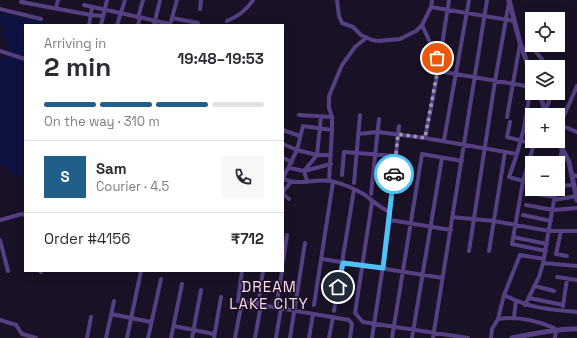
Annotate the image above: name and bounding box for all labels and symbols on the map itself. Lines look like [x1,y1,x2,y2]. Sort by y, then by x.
pin [420,41,454,75]
courier [374,154,414,194]
pin [321,270,355,304]
district label: DREAM LAKE CITY [229,277,309,313]

